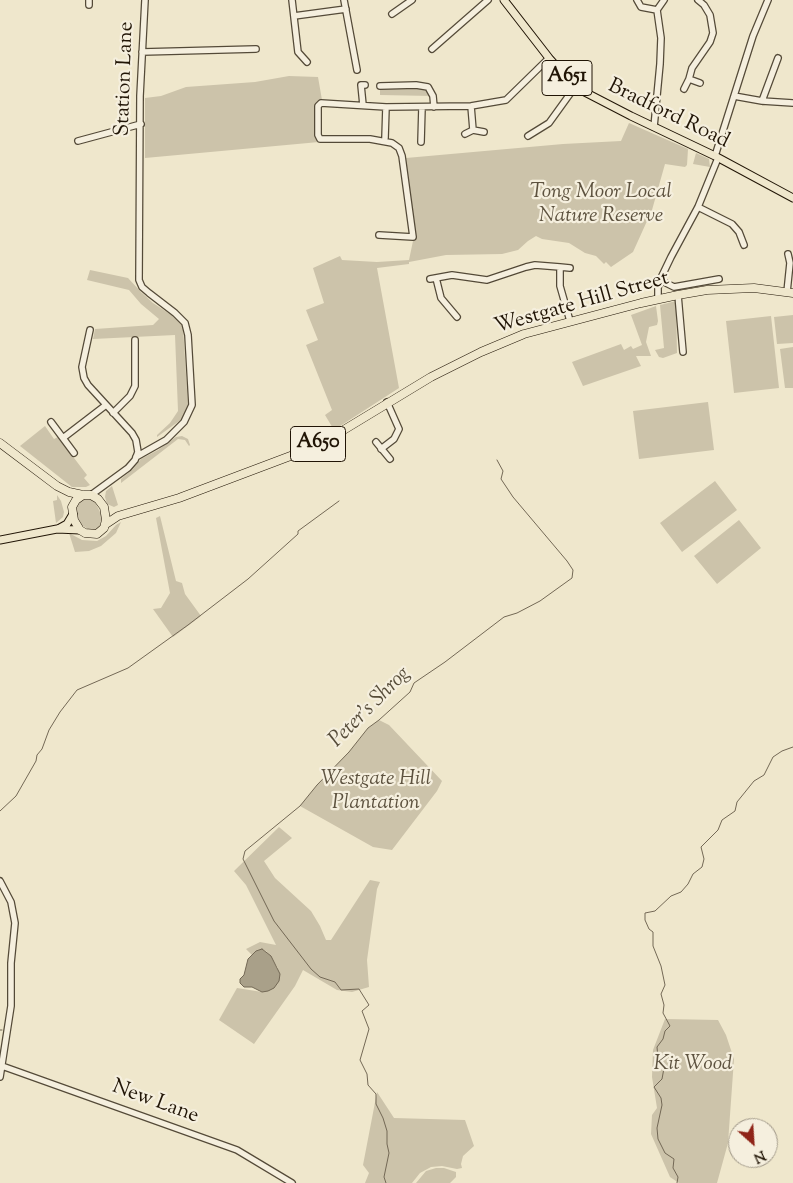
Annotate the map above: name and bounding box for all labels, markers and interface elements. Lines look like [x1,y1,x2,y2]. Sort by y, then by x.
street label: Station Lane [111,21,141,137]
road number: A651 [542,60,592,96]
street label: Bradford Road [603,75,733,155]
park label: Tong Moor Local Nature Reserve [530,180,672,230]
street label: Westgate Hill Street [492,267,672,341]
road number: A650 [290,426,346,462]
water label: Peter's Shrog [325,662,417,754]
park label: Westgate Hill Plantation [321,767,431,817]
park label: Kit Wood [654,1052,732,1078]
street label: New Lane [108,1076,202,1130]
north arrow [728,1118,778,1168]
text: N [750,1144,769,1167]

